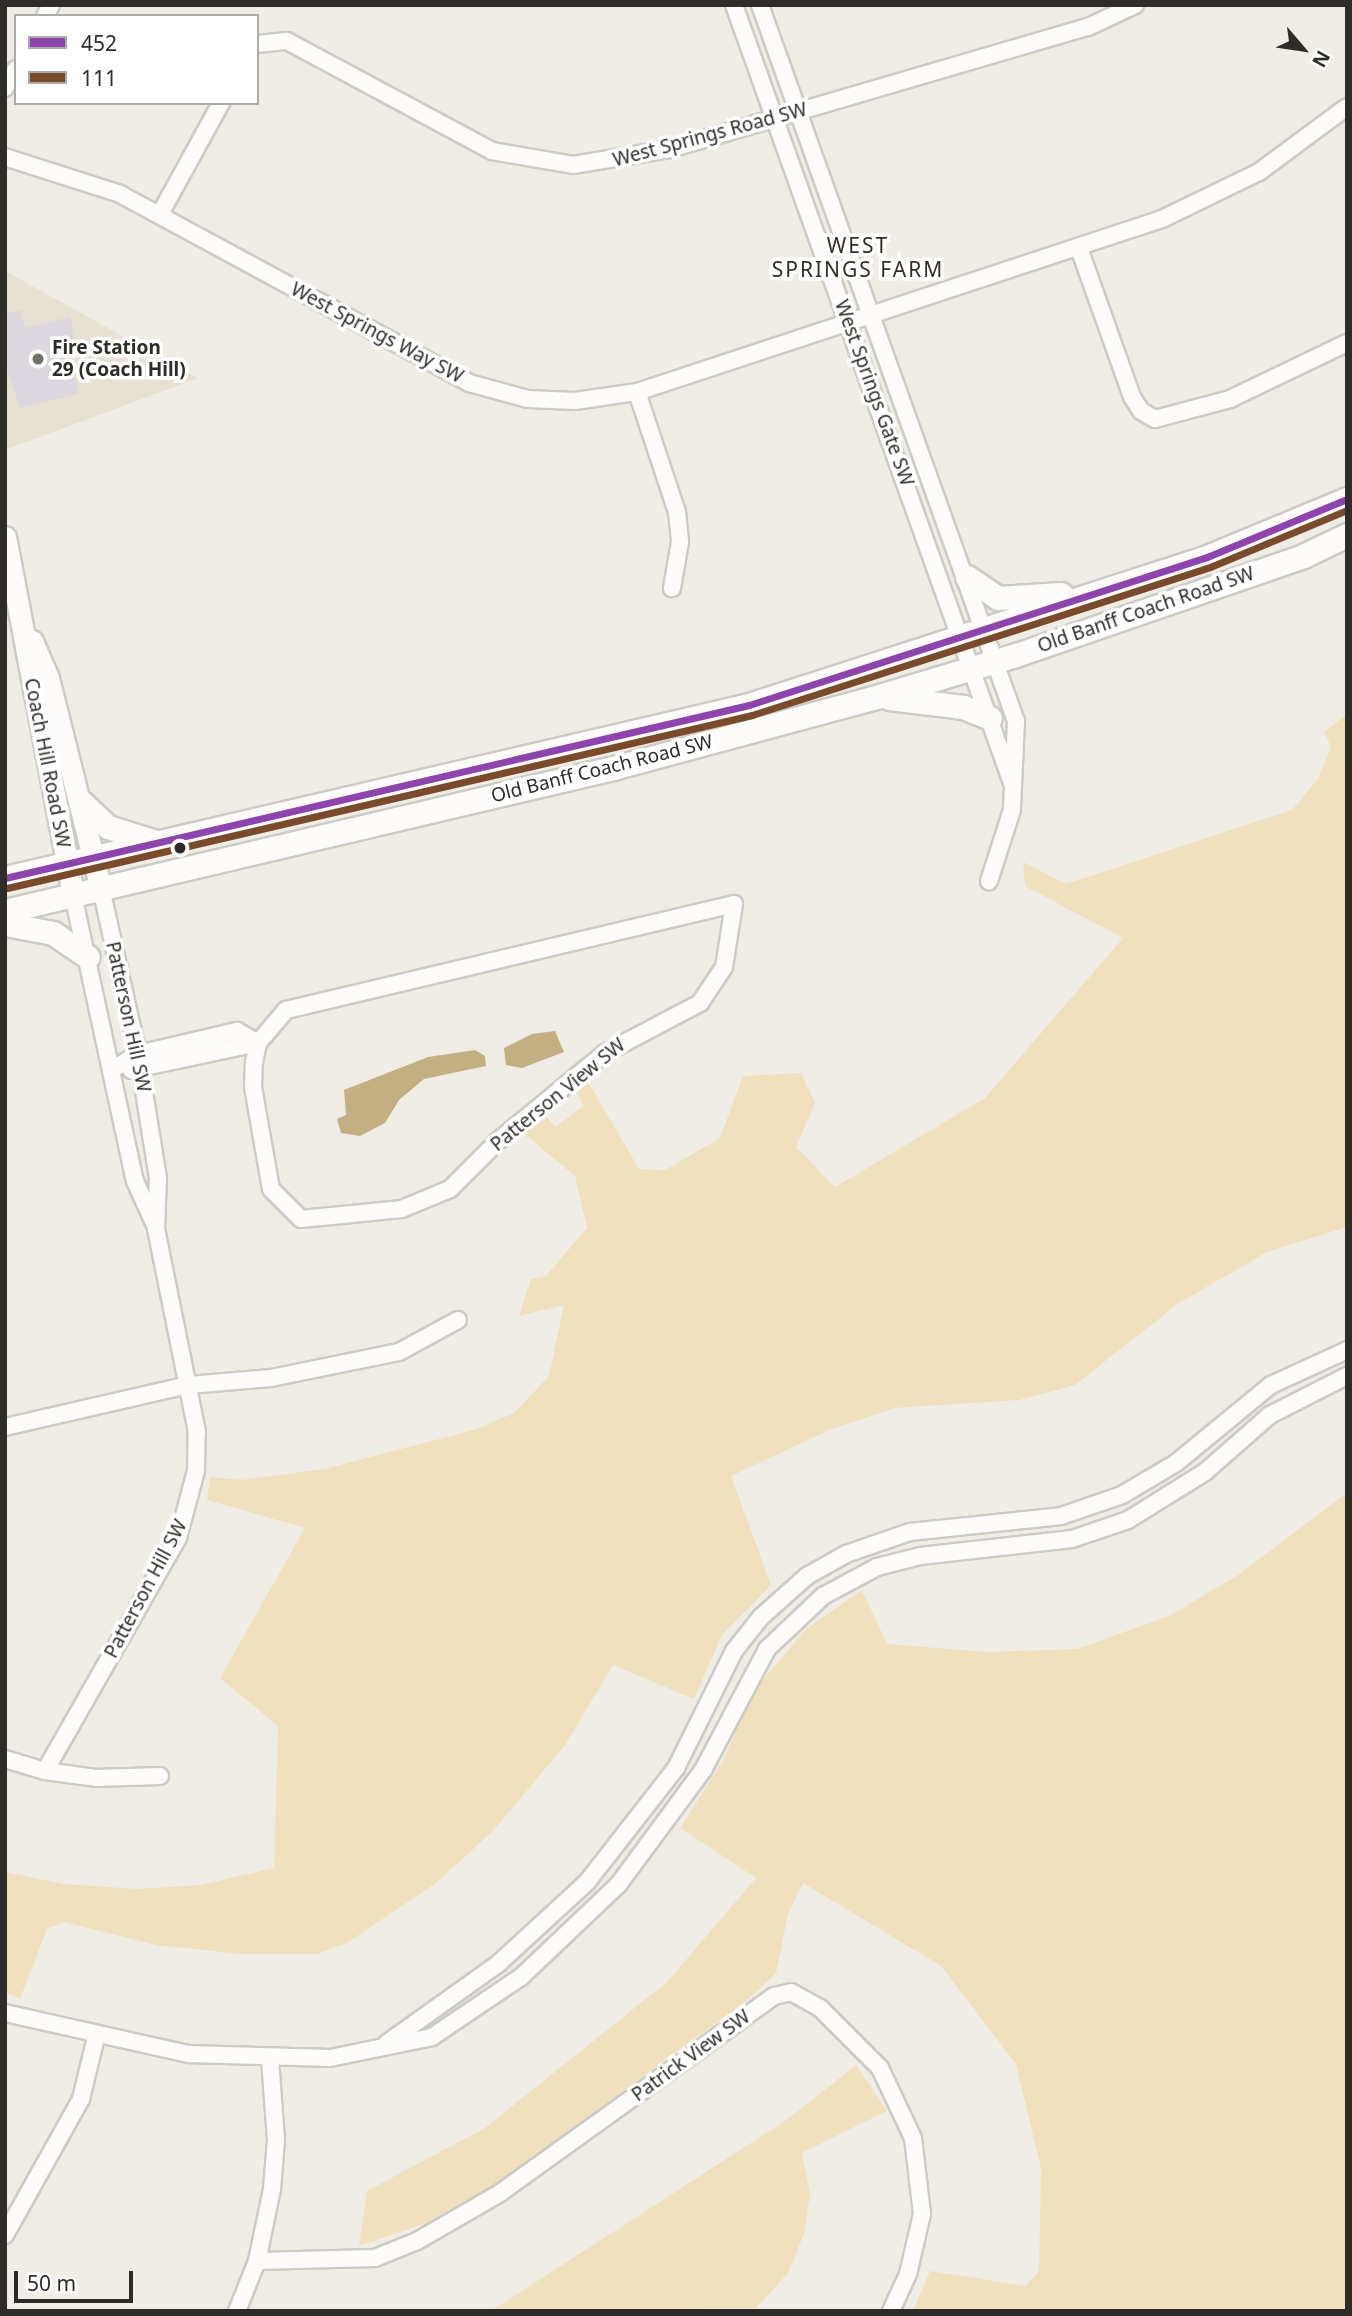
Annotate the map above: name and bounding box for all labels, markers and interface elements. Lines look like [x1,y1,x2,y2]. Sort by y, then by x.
legend [14,14,259,105]
north arrow [1268,14,1338,84]
text: 452 [81,29,117,57]
text: N [1306,46,1336,72]
text: 111 [81,64,117,92]
street label: West Springs Road SW [610,98,810,172]
district label: WEST SPRINGS FARM [773,232,943,282]
street label: West Springs Way SW [287,278,467,388]
street label: West Springs Gate SW [830,297,918,489]
place label: Fire Station 29 (Coach Hill) [52,337,186,381]
marker: Fire Station 29 (Coach Hill) [30,351,46,367]
street label: Old Banff Coach Road SW [1035,562,1257,658]
street label: Coach Hill Road SW [19,676,75,850]
street label: Old Banff Coach Road SW [489,730,715,808]
unlabelled marker [173,841,187,855]
street label: Patterson Hill SW [101,940,155,1094]
street label: Patterson View SW [486,1034,630,1156]
street label: Patterson Hill SW [100,1516,192,1662]
street label: Patrick View SW [627,2005,755,2107]
scale bar [18,2256,136,2300]
text: 50 m [27,2269,76,2297]

